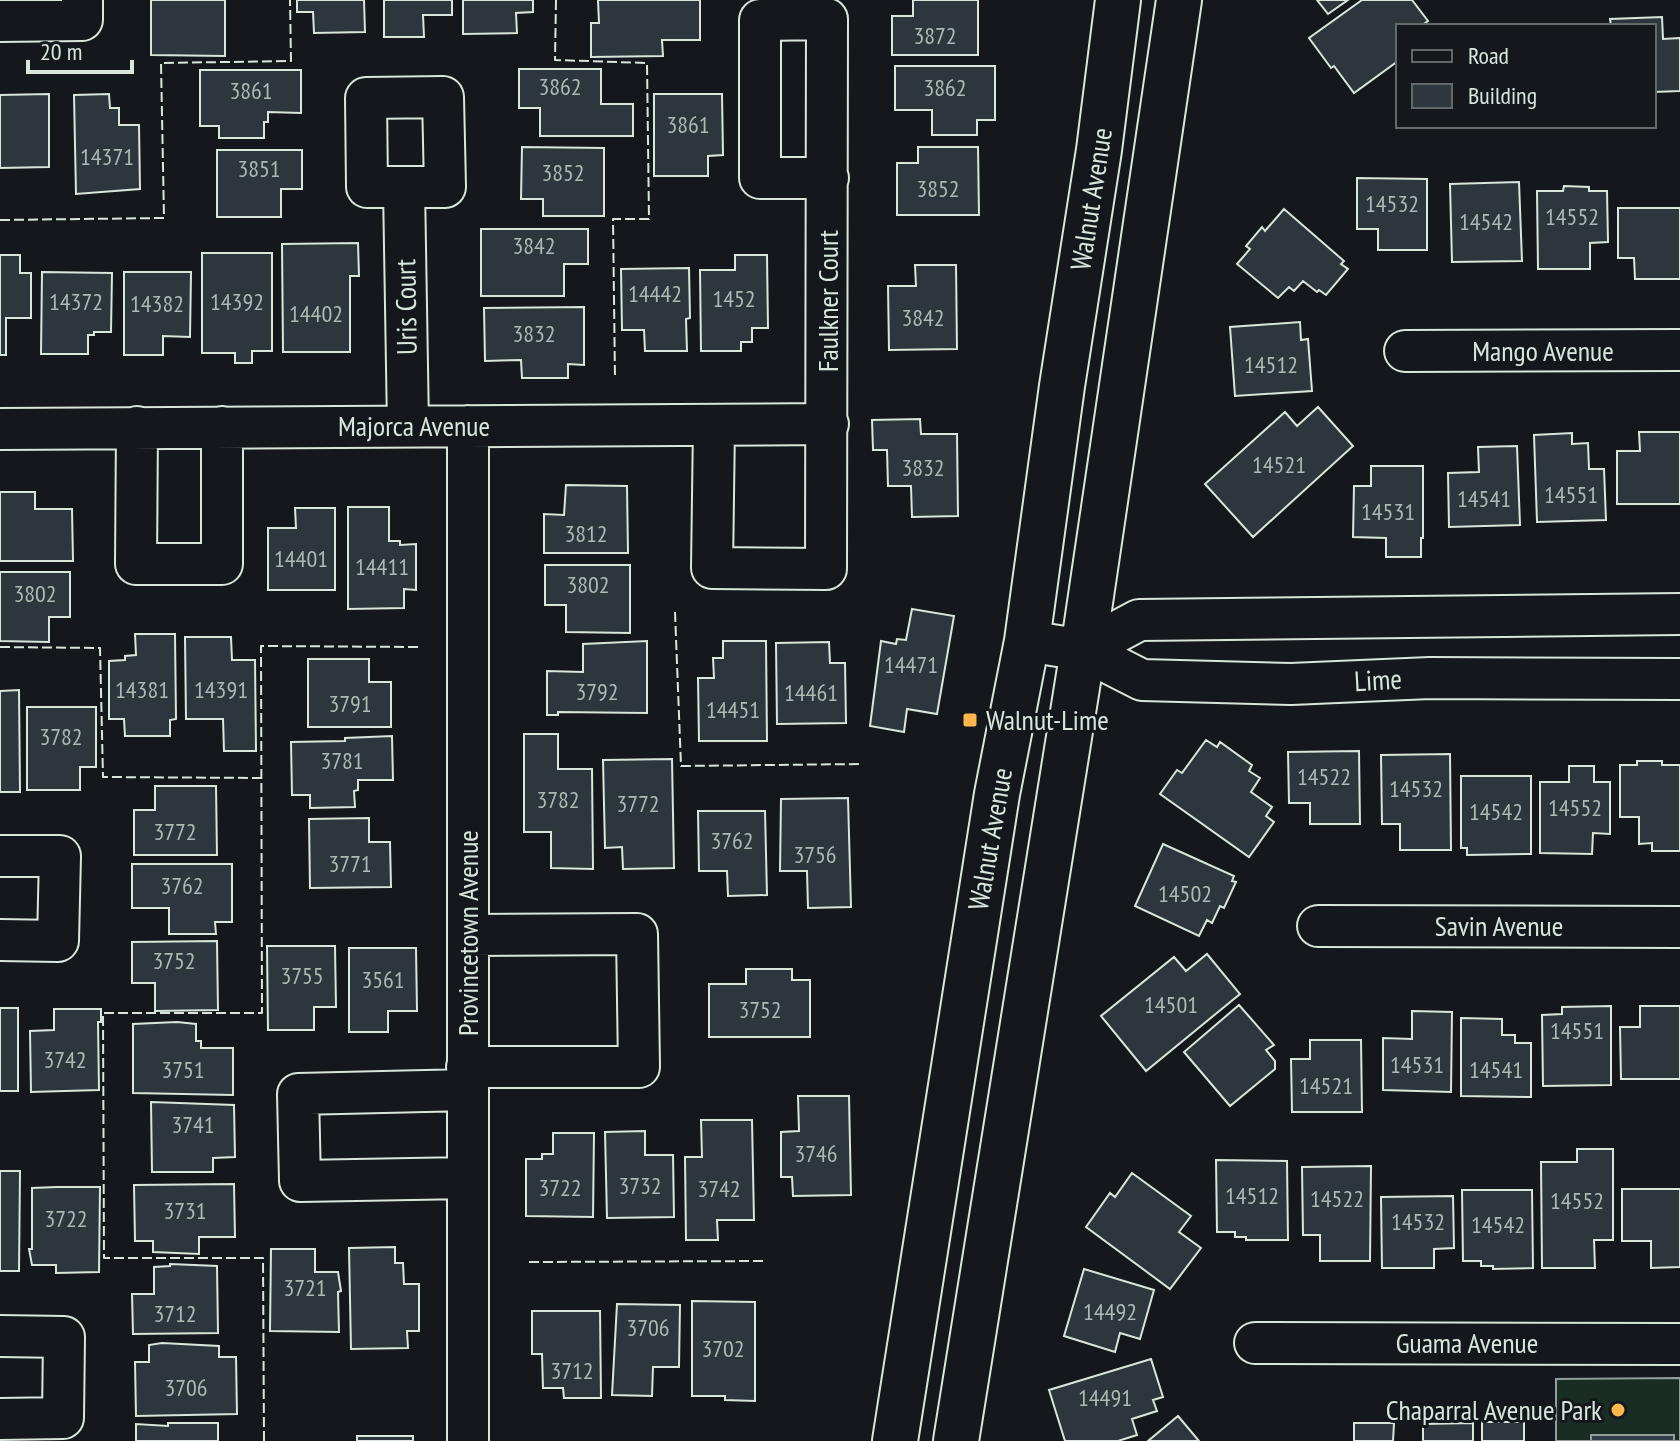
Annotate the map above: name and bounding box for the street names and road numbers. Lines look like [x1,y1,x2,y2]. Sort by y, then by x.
street label: Walnut Avenue [1061,125,1120,273]
street label: Faulkner Court [809,230,846,372]
street label: Uris Court [386,258,425,355]
street label: Mango Avenue [1472,332,1614,369]
street label: Majorca Avenue [338,407,490,444]
street label: Lime [1353,660,1403,699]
street label: Walnut Avenue [959,765,1020,913]
street label: Provincetown Avenue [449,830,486,1036]
street label: Savin Avenue [1435,907,1563,944]
street label: Guama Avenue [1396,1324,1538,1361]

